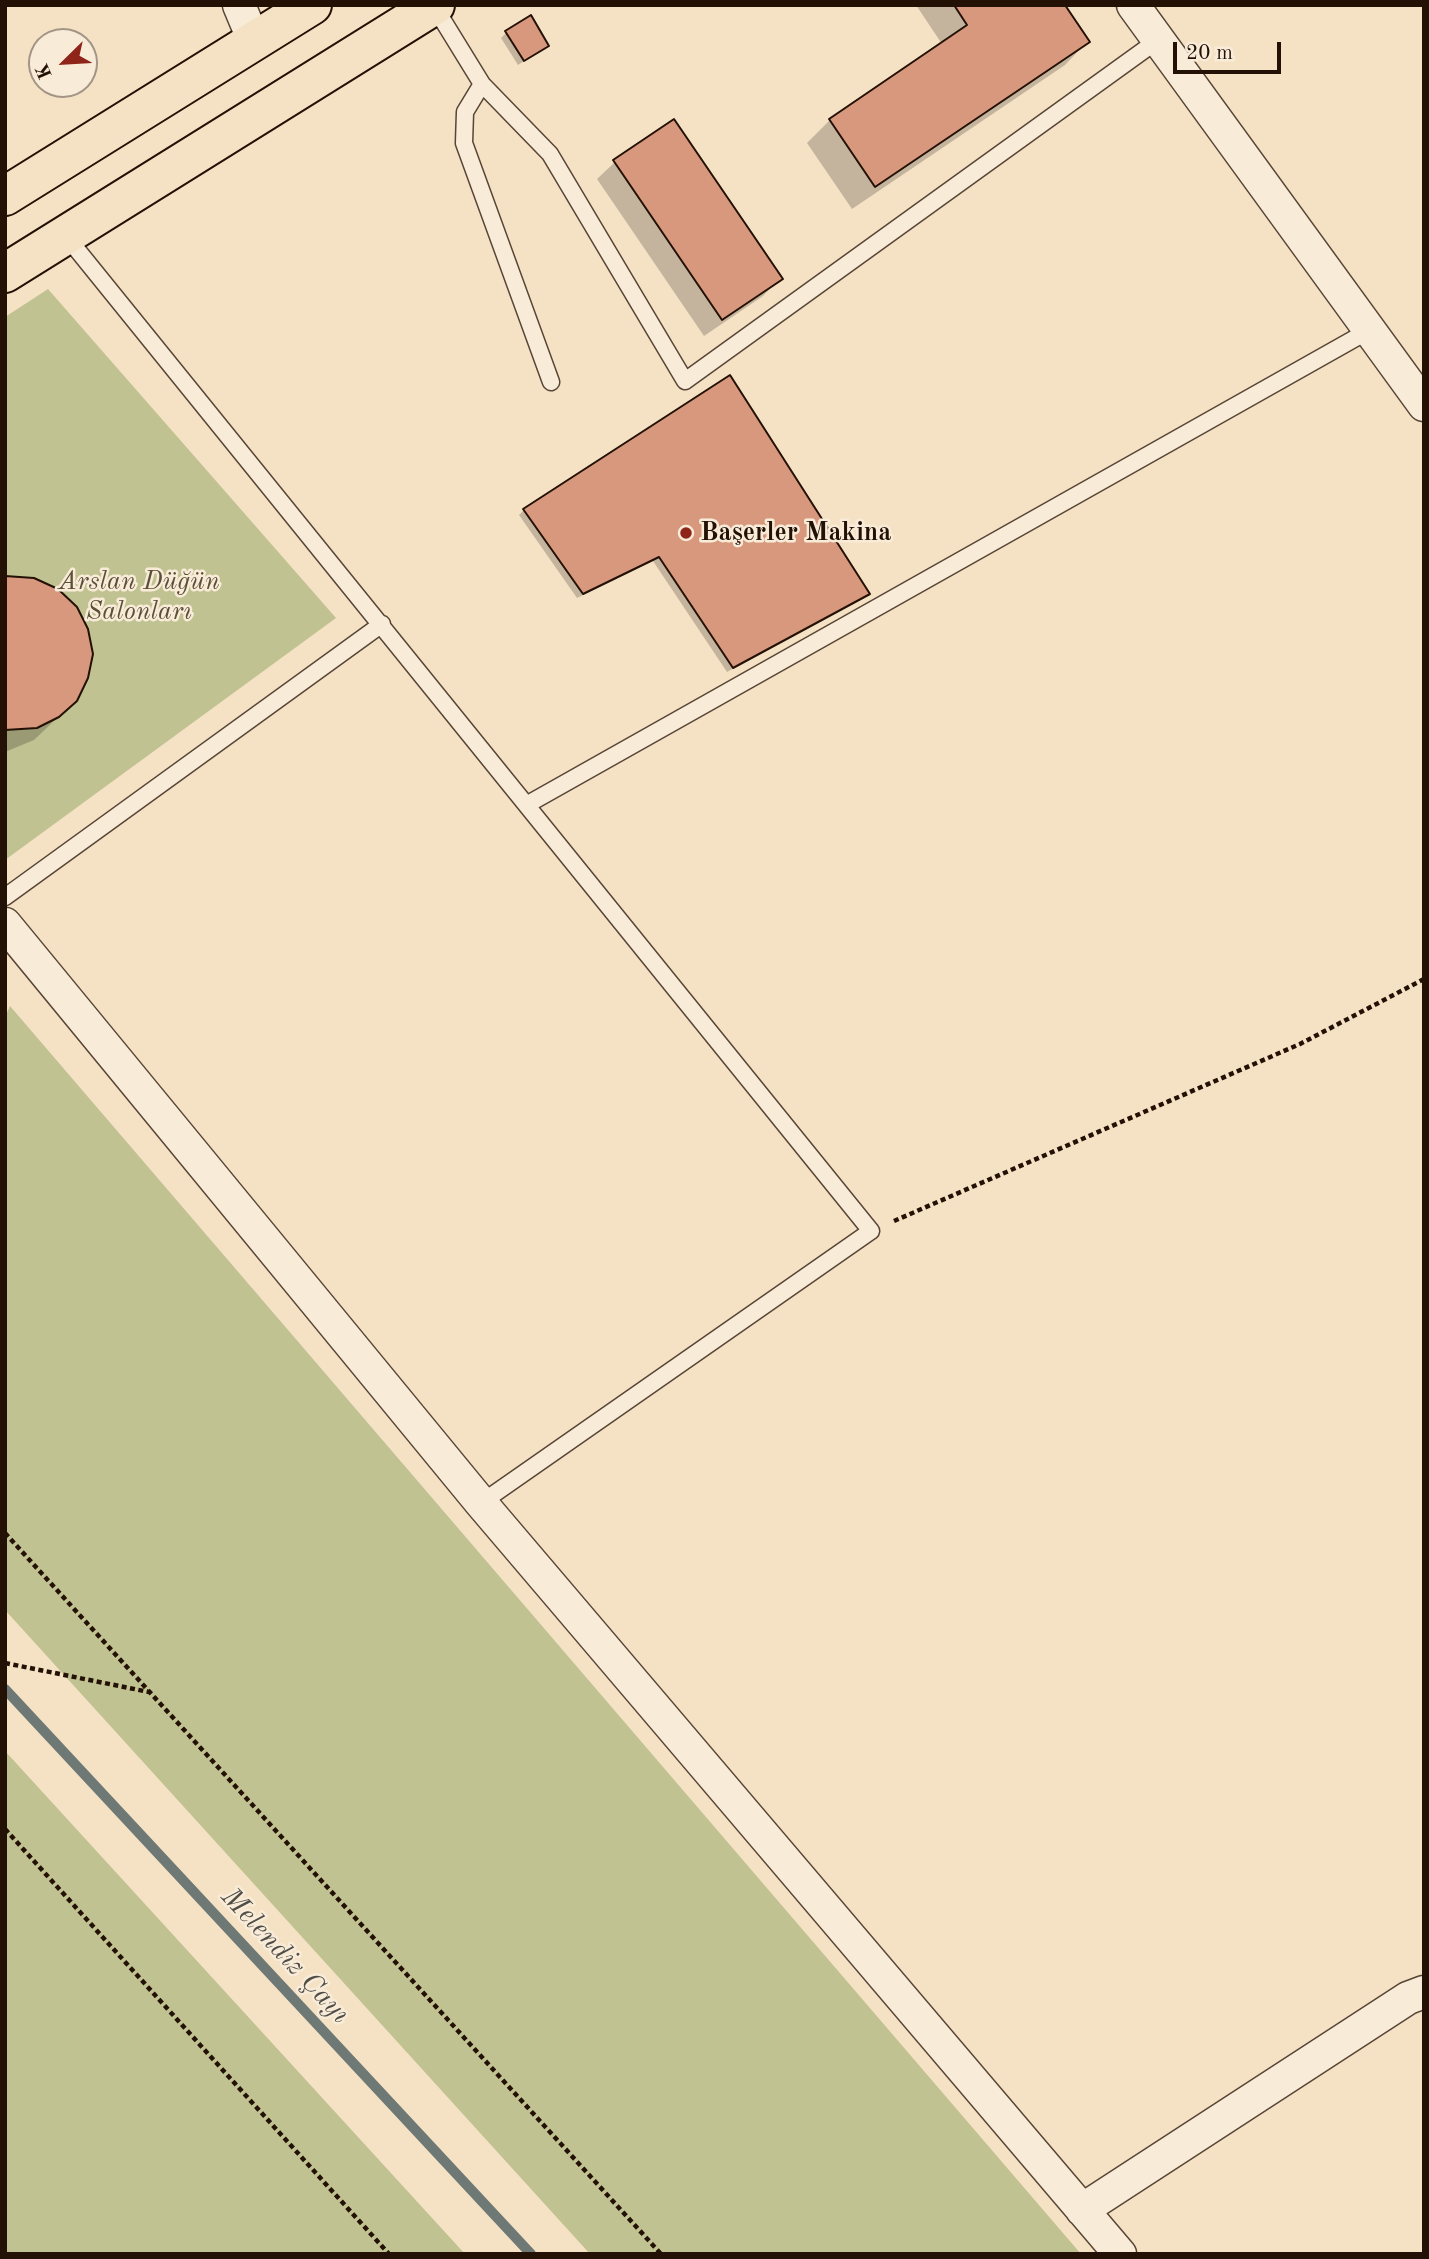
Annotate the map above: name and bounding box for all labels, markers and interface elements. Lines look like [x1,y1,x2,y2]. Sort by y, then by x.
north arrow [28,28,98,98]
scale bar [1177,28,1286,72]
text: 20 m [1186,43,1233,64]
text: K [34,60,57,81]
place label: Başerler Makina [700,517,892,549]
marker: Başerler Makina [678,525,694,541]
park label: Arslan Düğün Salonları [58,566,220,628]
water label: Melendiz Çayı [213,1881,357,2031]

